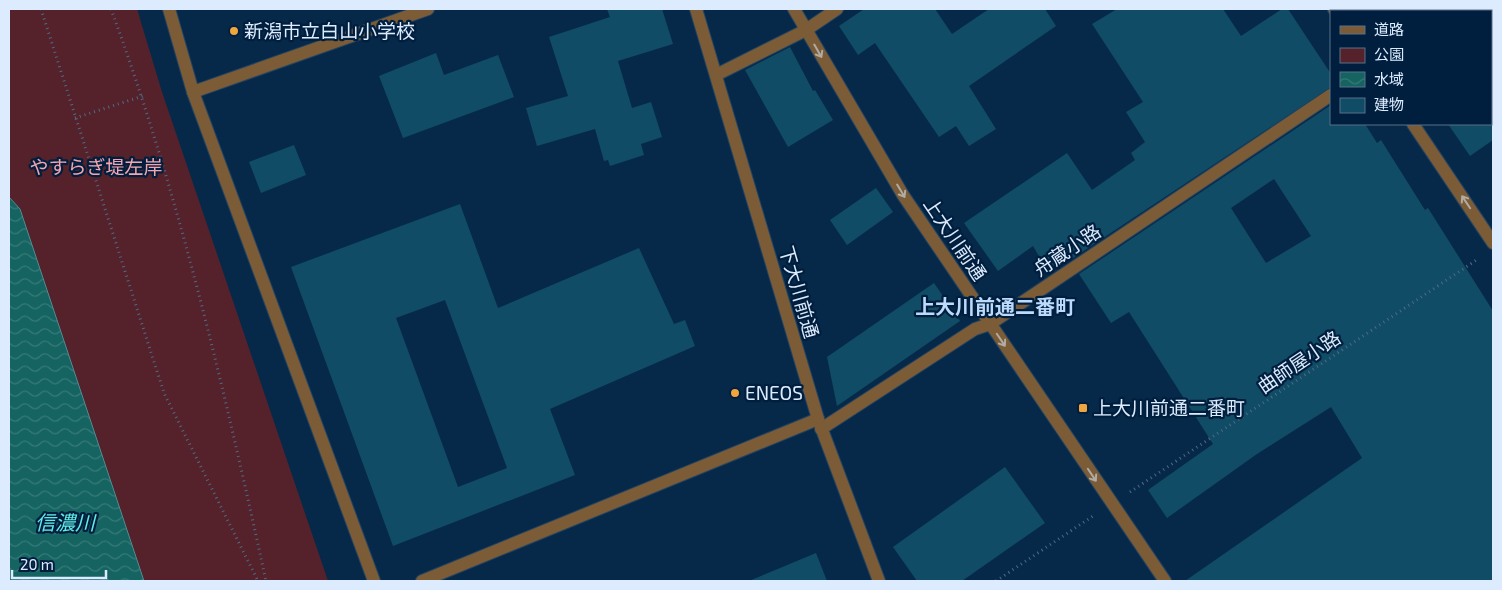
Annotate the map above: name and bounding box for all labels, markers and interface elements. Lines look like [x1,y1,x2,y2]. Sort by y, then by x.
legend [1330,10,1492,125]
place label: 新潟市立白山小学校 [244,19,415,42]
text: 道路 [1374,20,1404,38]
marker: 新潟市立白山小学校 [228,25,240,37]
one-way arrow [814,43,824,57]
text: 公園 [1374,45,1404,63]
text: 水域 [1374,70,1404,88]
text: 建物 [1374,95,1404,113]
park label: やすらぎ堤左岸 [29,155,163,178]
one-way arrow [896,183,906,197]
street label: 上大川前通 [919,193,992,285]
one-way arrow [1461,195,1471,209]
street label: 舟蔵小路 [1029,219,1105,280]
street label: 下大川前通 [775,243,824,341]
district label: 上大川前通二番町 [915,294,1075,318]
street label: 曲師屋小路 [1253,325,1345,398]
one-way arrow [996,333,1006,347]
place label: ENEOS [745,381,803,404]
marker: ENEOS [729,387,741,399]
place label: 上大川前通二番町 [1093,396,1245,419]
marker: 上大川前通二番町 [1077,402,1089,414]
one-way arrow [1087,468,1097,482]
water label: 信濃川 [35,510,97,534]
scale bar [12,548,106,580]
text: 20 m [20,555,54,573]

